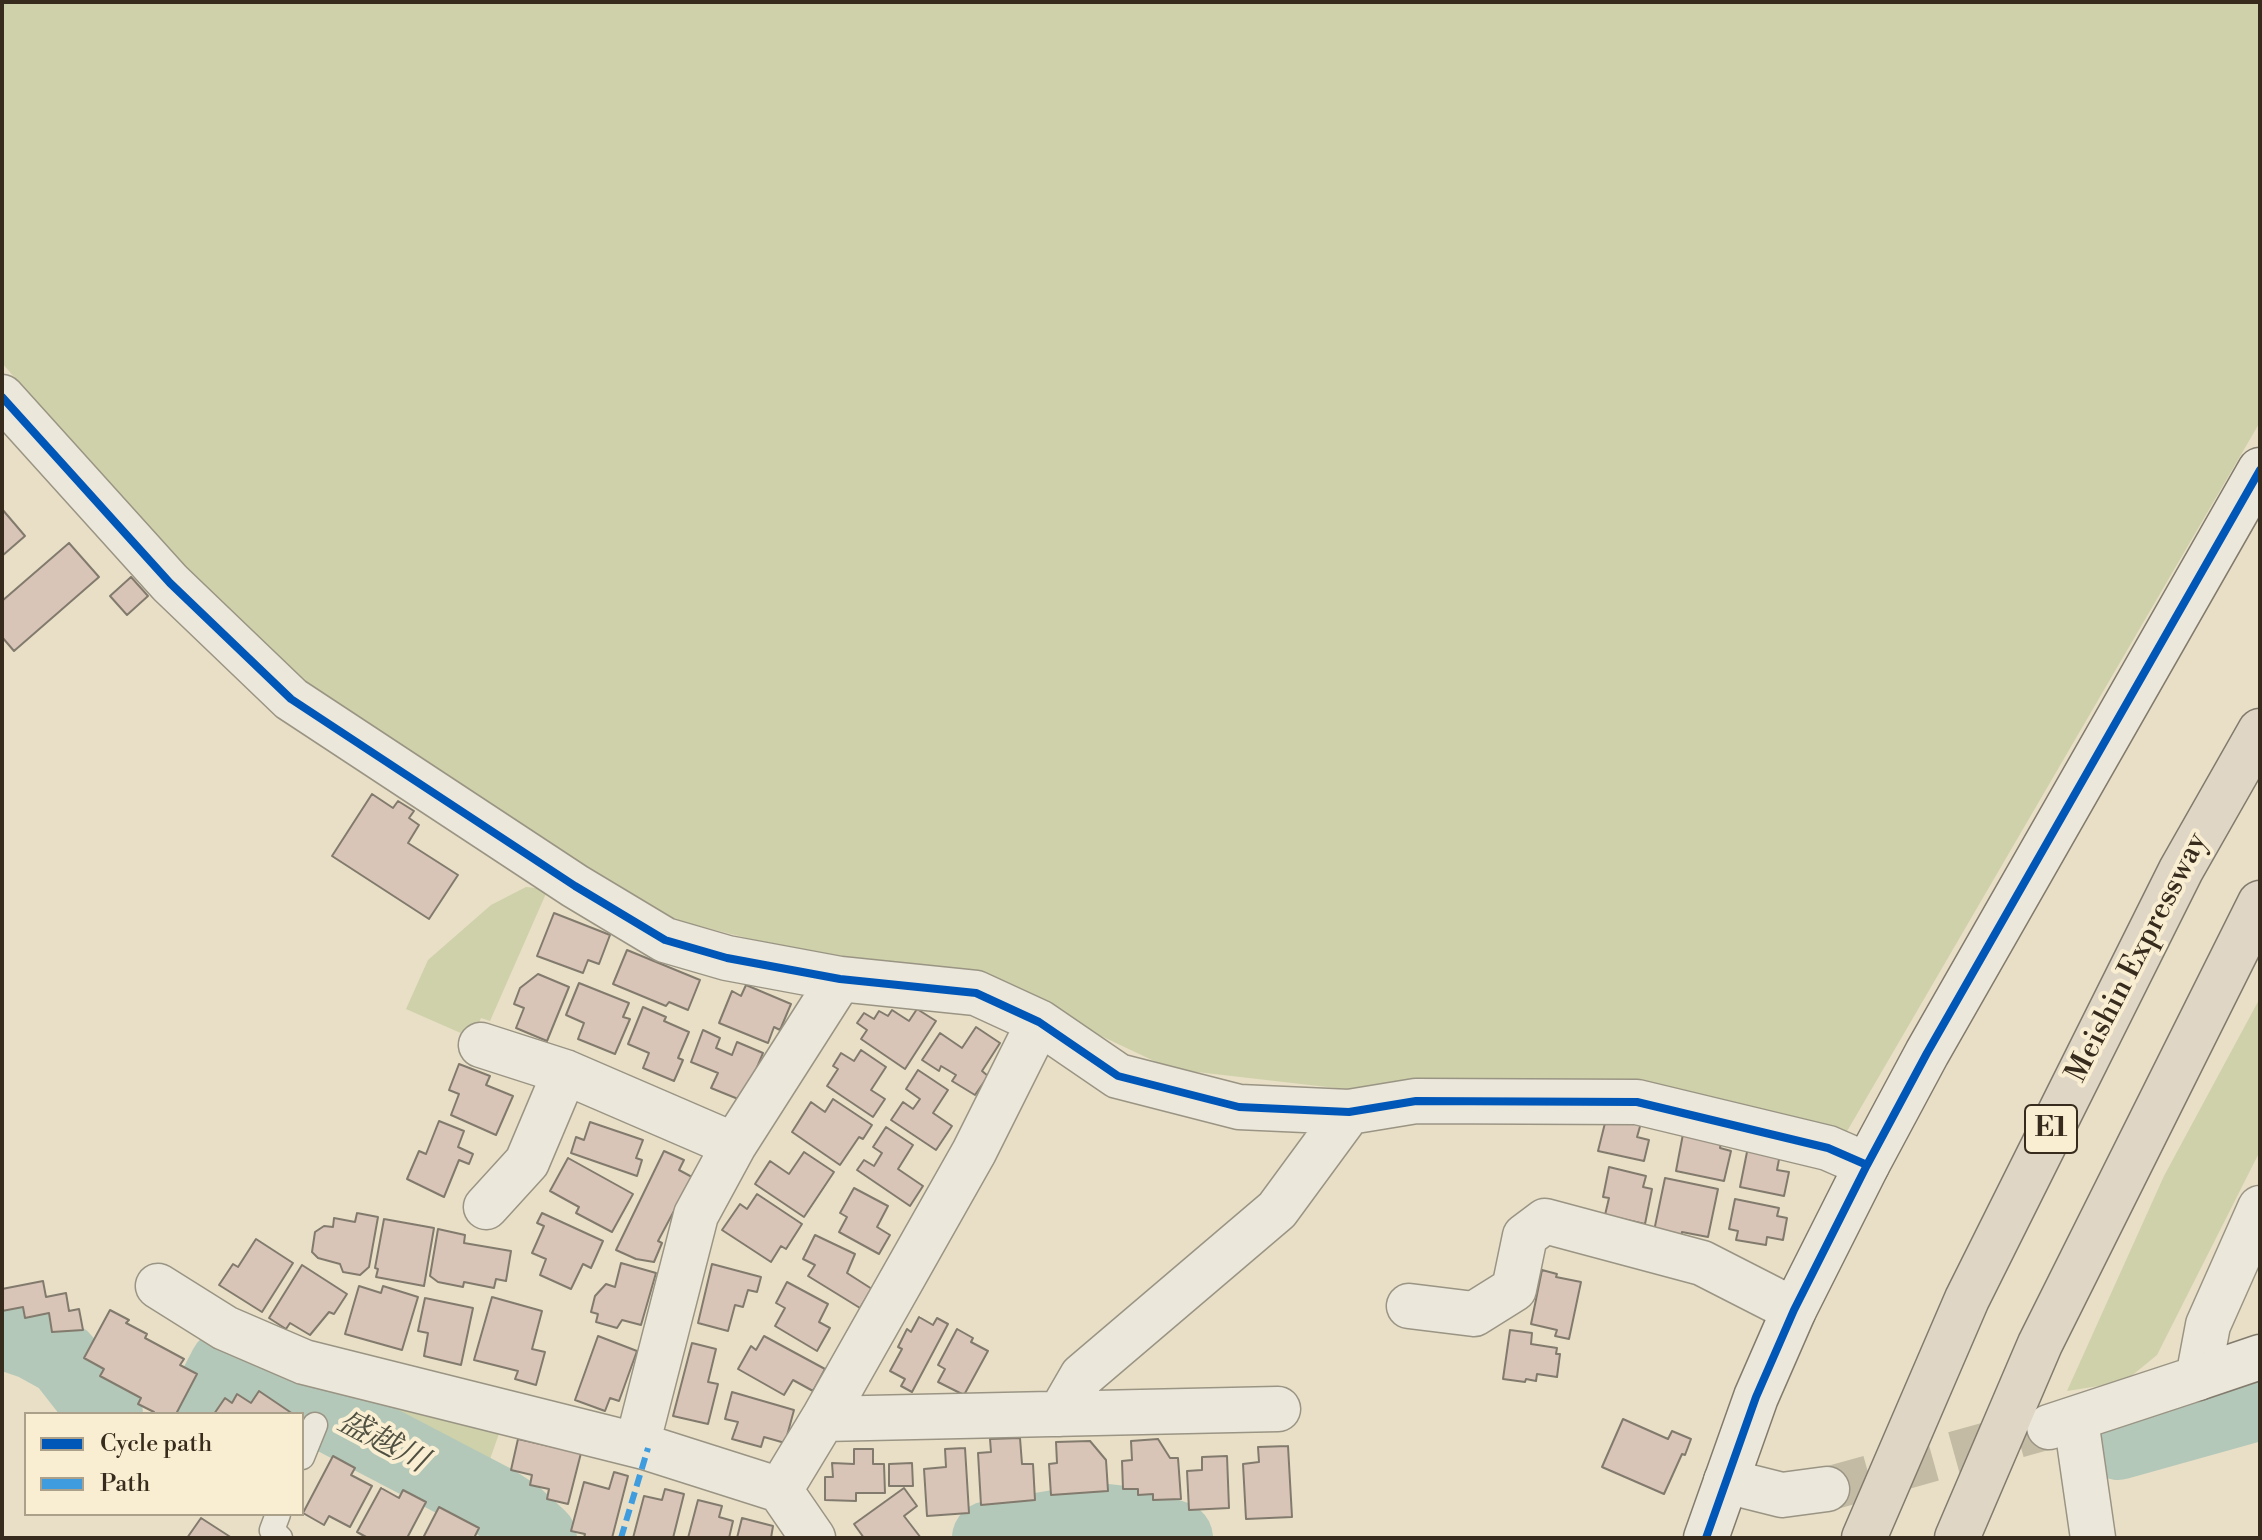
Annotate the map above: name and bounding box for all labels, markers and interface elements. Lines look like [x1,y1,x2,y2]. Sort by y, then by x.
street label: Meishin Expressway [2060,827,2216,1089]
road number: E1 [2025,1105,2077,1153]
water label: 盛越川 [331,1404,433,1482]
legend [24,1412,304,1516]
text: Cycle path [100,1429,212,1459]
text: Path [100,1469,150,1499]

